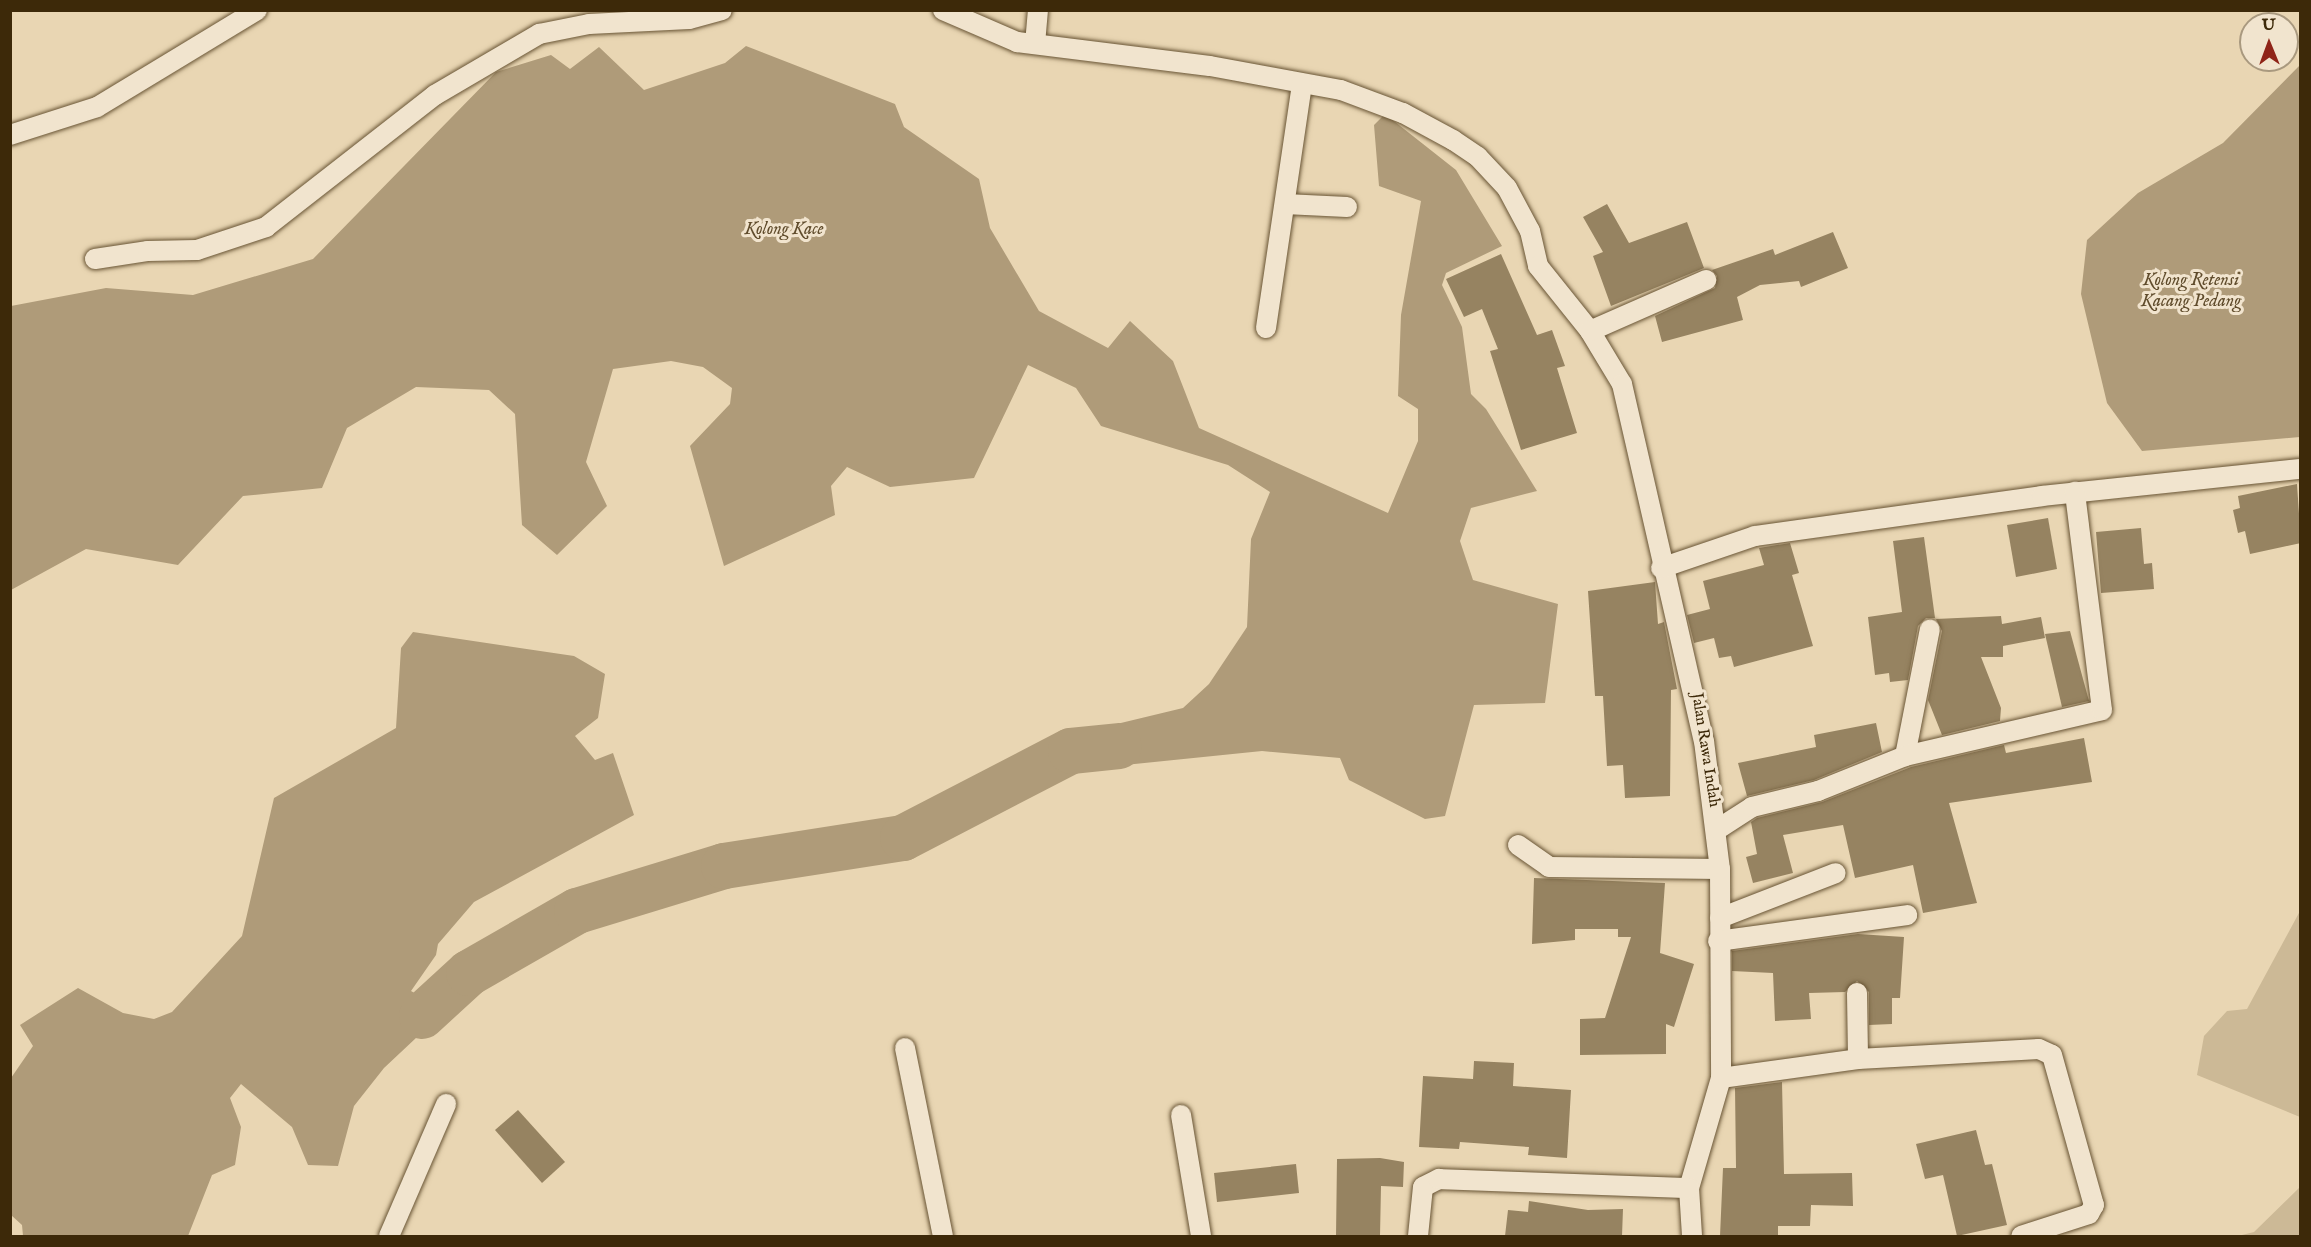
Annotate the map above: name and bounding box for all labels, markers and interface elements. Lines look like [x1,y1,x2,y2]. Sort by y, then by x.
north arrow [2239,12,2299,72]
text: U [2262,16,2276,36]
water label: Kolong Kace [744,219,824,241]
water label: Kolong Retensi Kacang Pedang [2141,271,2241,314]
street label: Jalan Rawa Indah [1686,692,1724,808]

